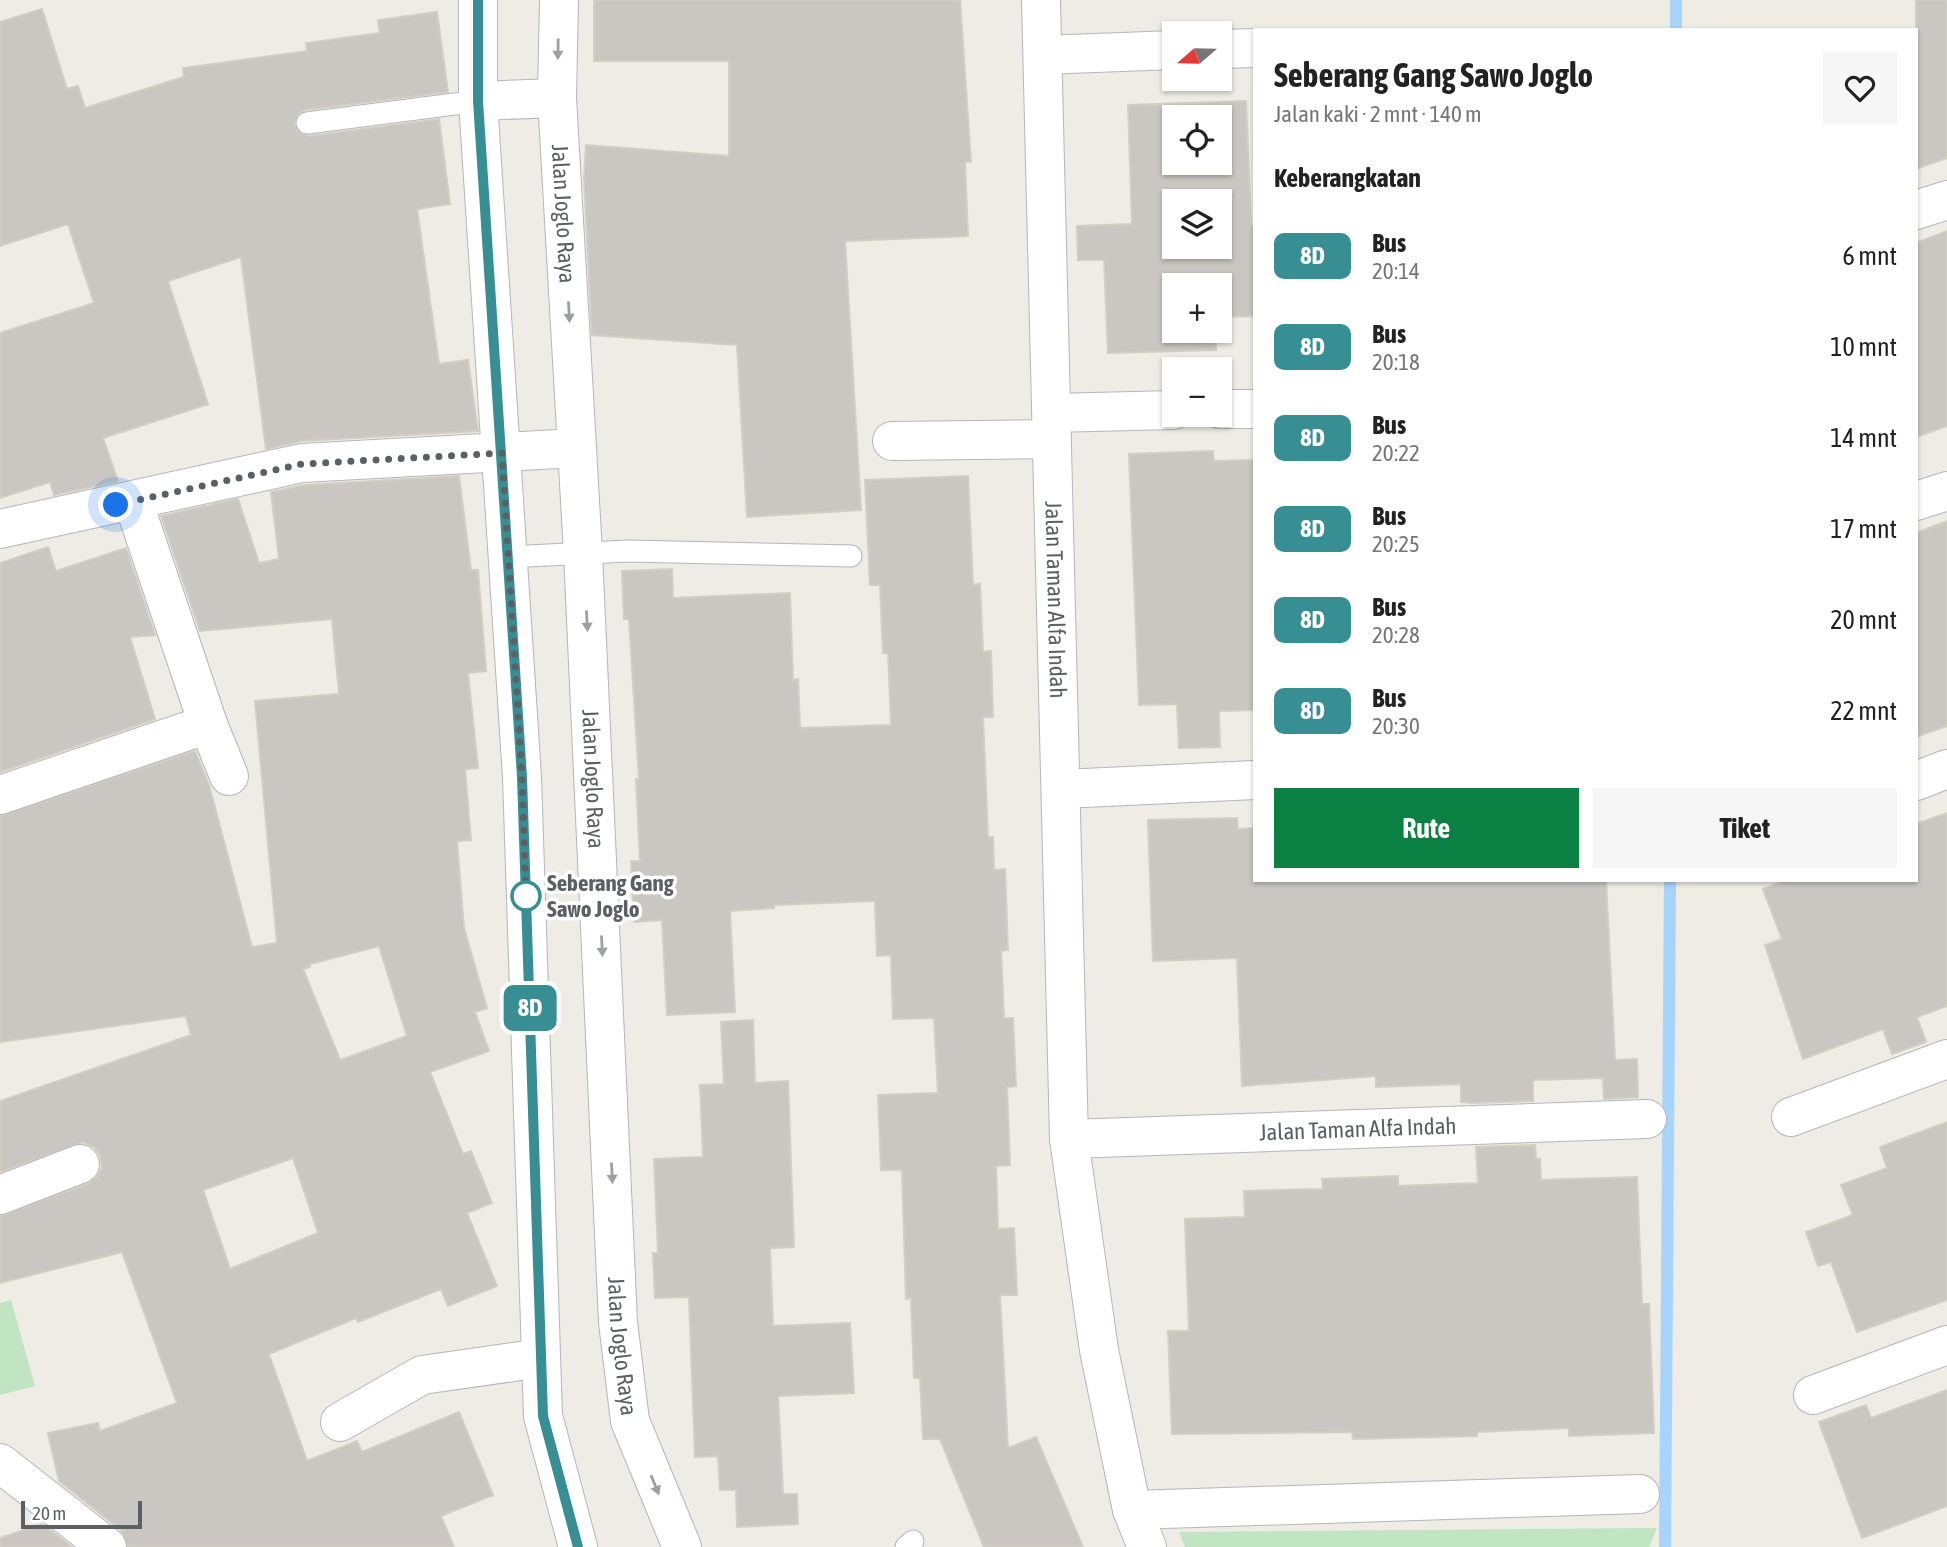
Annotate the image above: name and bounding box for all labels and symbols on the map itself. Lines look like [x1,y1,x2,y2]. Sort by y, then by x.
north arrow [1162,21,1232,91]
one-way arrow [552,38,564,60]
street label: Jalan Joglo Raya [547,144,581,284]
one-way arrow [563,302,574,324]
your location [98,487,133,522]
street label: Jalan Taman Alfa Indah [1040,501,1071,699]
one-way arrow [581,610,592,632]
street label: Jalan Joglo Raya [577,709,609,849]
place label: Seberang Gang Sawo Joglo [547,870,674,922]
marker: Seberang Gang Sawo Joglo [511,881,541,911]
one-way arrow [596,935,607,957]
line badge: 8D [498,985,562,1031]
street label: Jalan Taman Alfa Indah [1259,1113,1457,1145]
one-way arrow [607,1163,618,1185]
street label: Jalan Joglo Raya [603,1276,642,1417]
one-way arrow [650,1474,661,1495]
scale bar [21,1498,142,1530]

